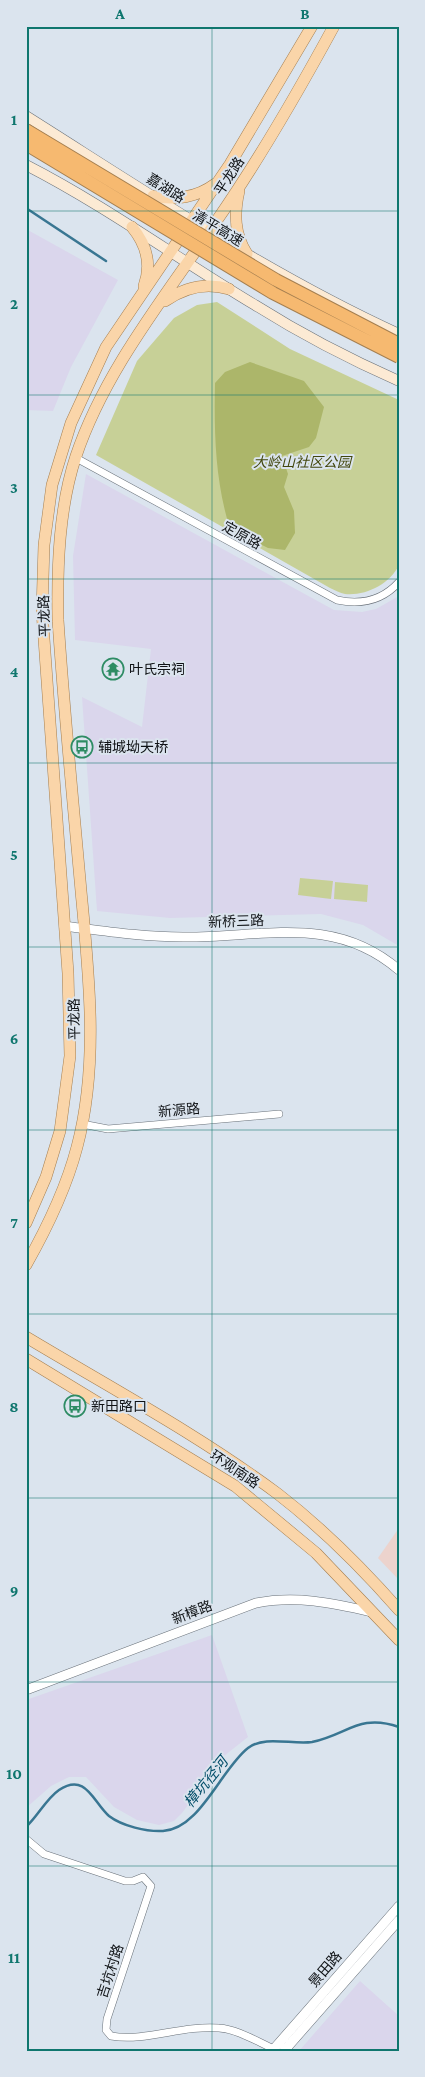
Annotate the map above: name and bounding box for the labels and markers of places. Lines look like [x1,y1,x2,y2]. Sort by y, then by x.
temple icon: 叶氏宗祠 [101,657,125,681]
place label: 叶氏宗祠 [129,661,185,677]
bus stop icon: 辅城坳天桥 [70,735,94,759]
place label: 辅城坳天桥 [98,739,168,755]
bus stop icon: 新田路口 [63,1394,87,1418]
place label: 新田路口 [91,1398,147,1414]

